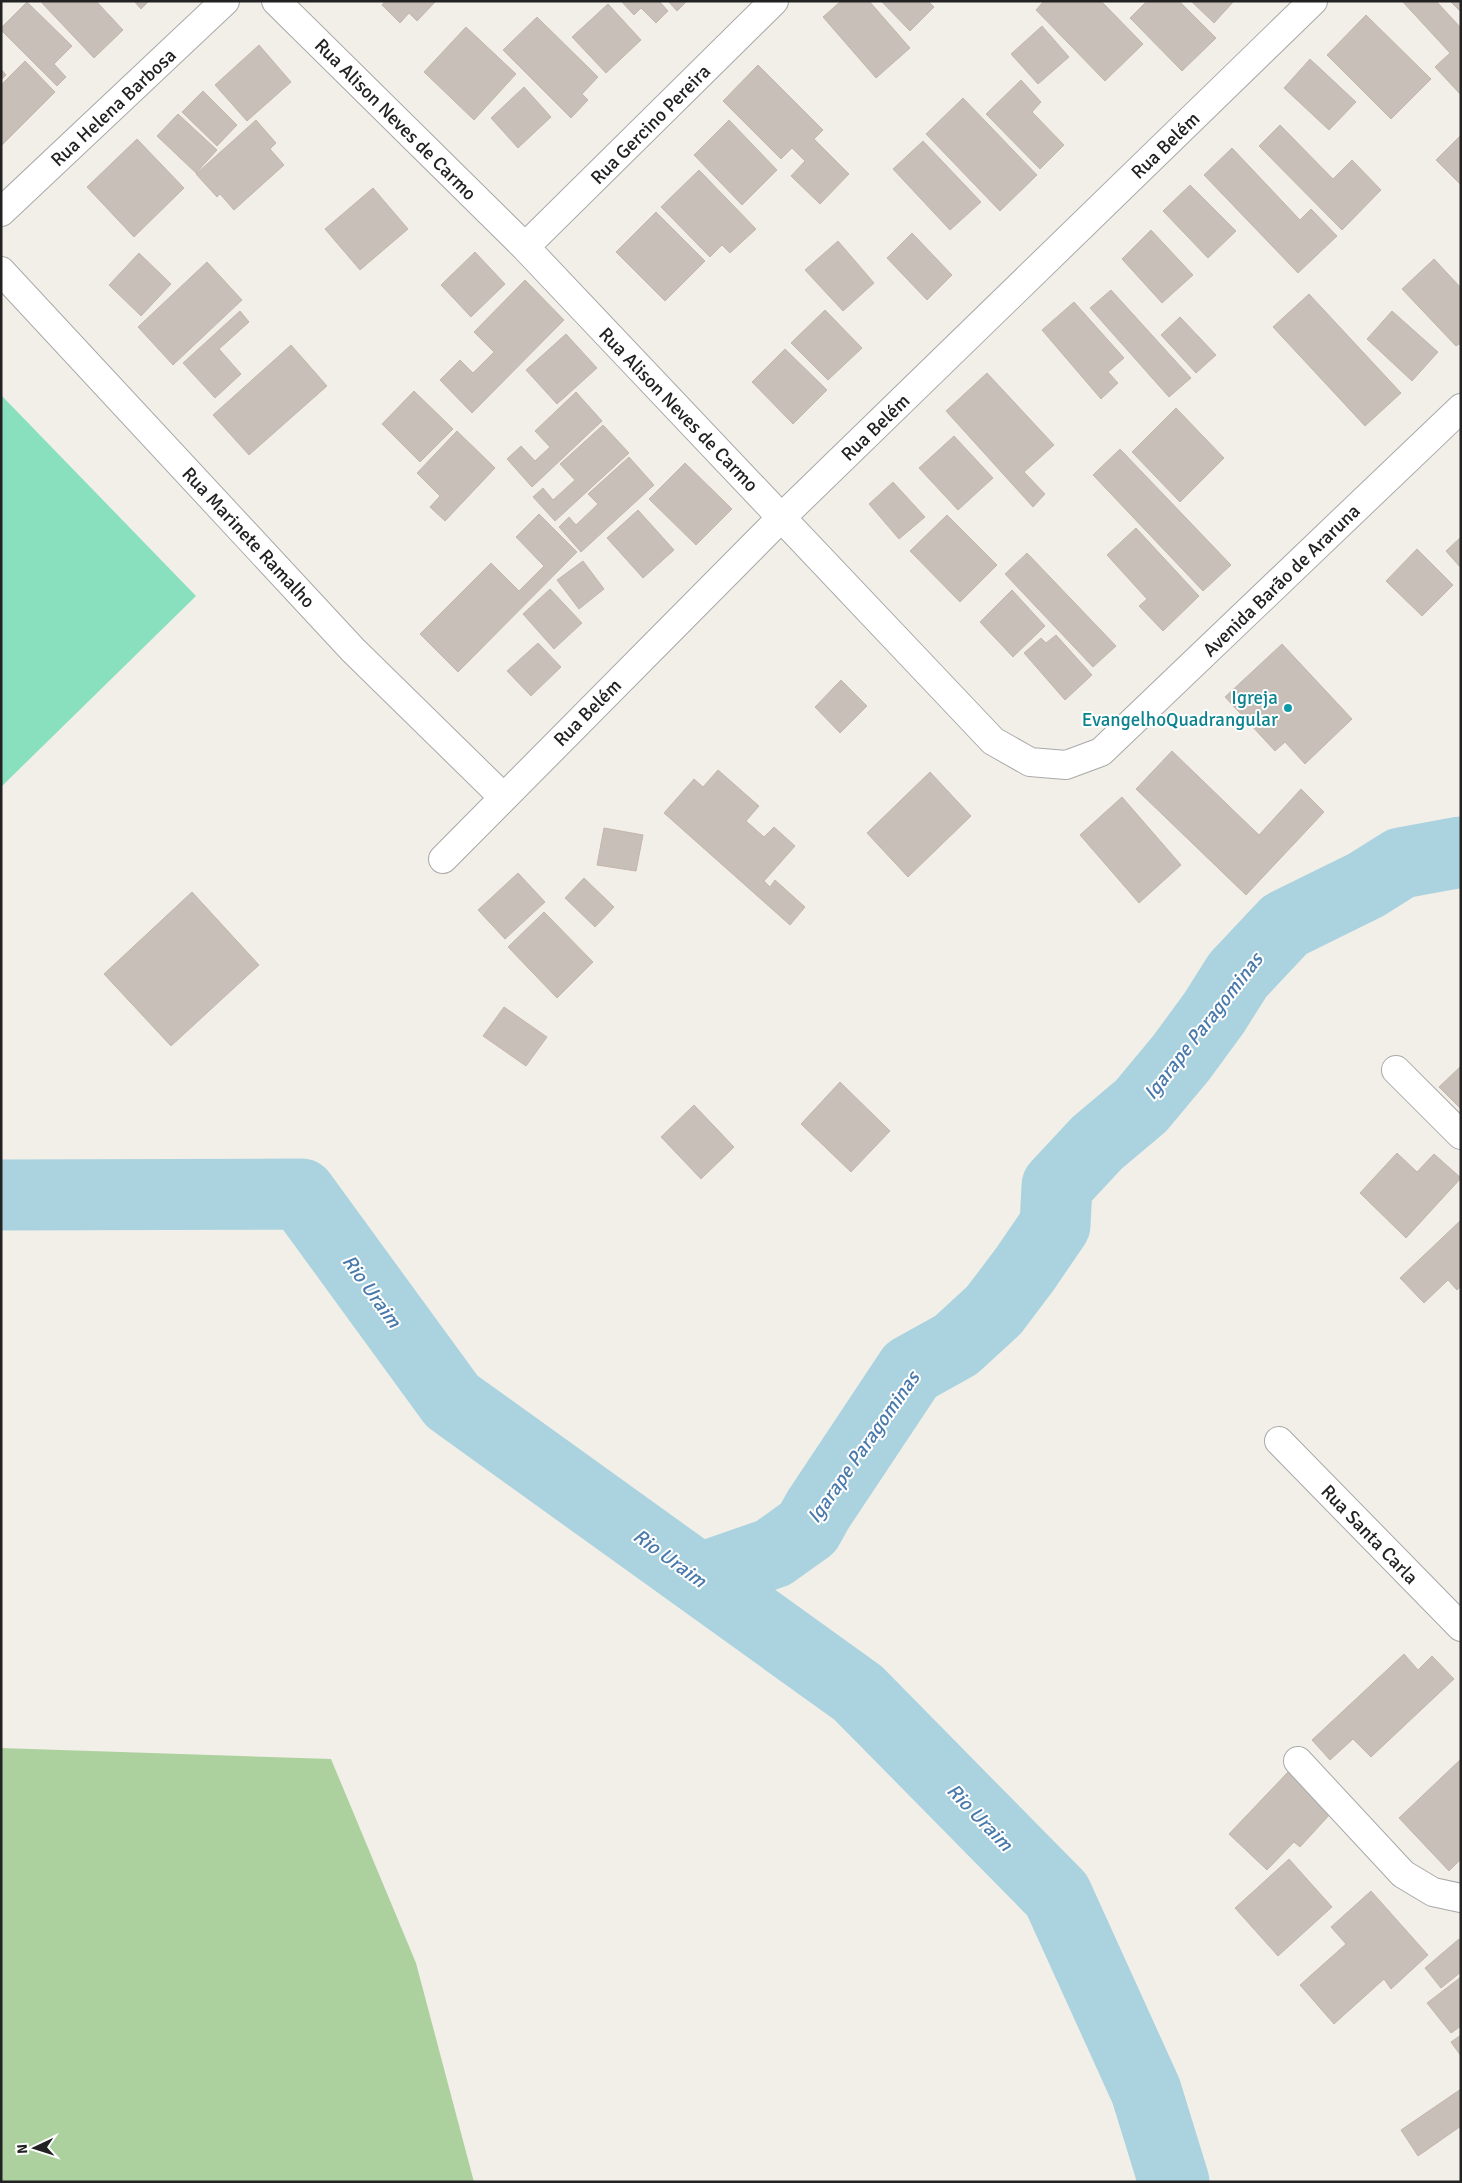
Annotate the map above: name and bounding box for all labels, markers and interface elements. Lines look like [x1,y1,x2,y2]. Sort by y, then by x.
street label: Rua Alison Neves de Carmo [309,34,481,206]
street label: Rua Helena Barbosa [46,44,181,172]
street label: Rua Gercino Pereira [586,60,716,190]
street label: Rua Belém [1126,107,1205,184]
street label: Rua Alison Neves de Carmo [593,322,763,497]
street label: Rua Belém [836,389,915,466]
street label: Rua Marinete Ramalho [177,462,320,613]
street label: Avenida Barão de Araruna [1198,499,1365,662]
street label: Rua Belém [549,674,627,752]
place label: Igreja EvangelhoQuadrangular [1082,686,1278,732]
marker: Igreja EvangelhoQuadrangular [1282,702,1294,714]
water label: Igarape Paragominas [1138,946,1270,1105]
water label: Rio Uraim [337,1250,407,1334]
water label: Igarape Paragominas [802,1365,926,1528]
street label: Rua Santa Carla [1316,1480,1423,1590]
water label: Rio Uraim [628,1523,712,1594]
water label: Rio Uraim [941,1778,1019,1857]
north arrow [10,2123,60,2173]
text: N [14,2143,31,2154]

